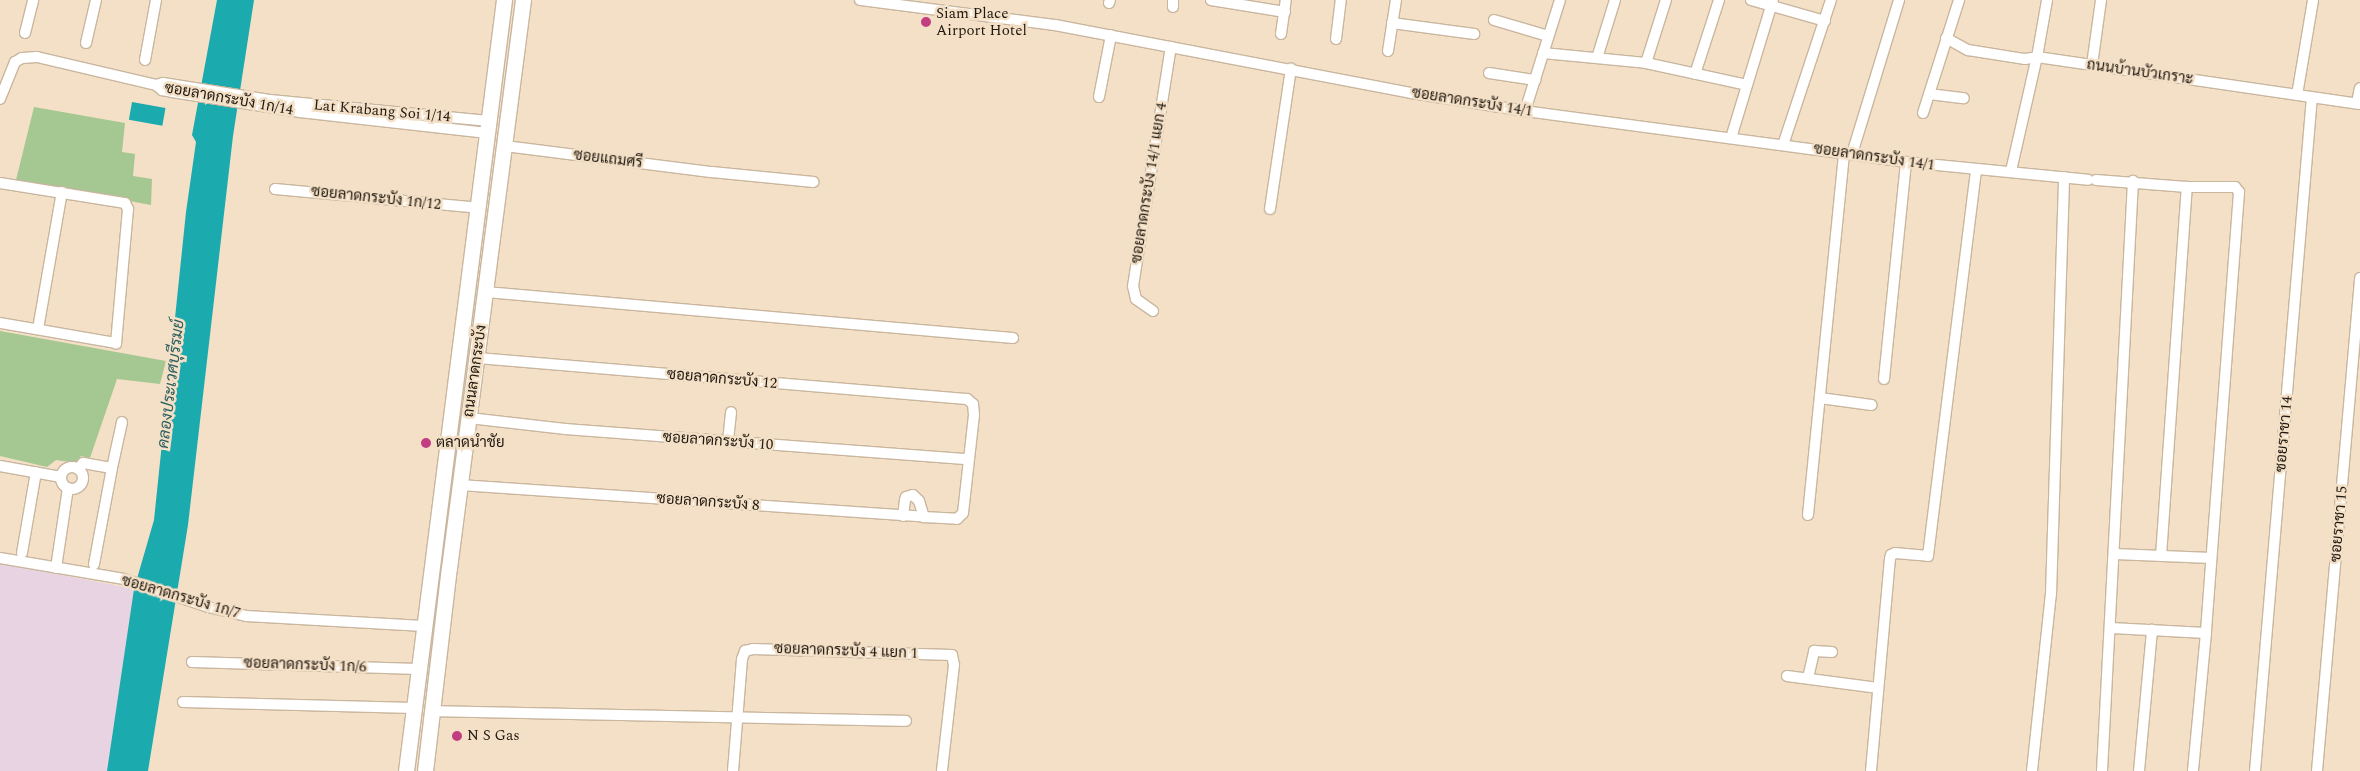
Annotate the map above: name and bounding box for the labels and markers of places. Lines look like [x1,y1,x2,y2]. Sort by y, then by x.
place label: Siam Place Airport Hotel [936,4,1027,39]
marker: Siam Place Airport Hotel [920,16,932,28]
place label: ตลาดนำชัย [436,434,504,452]
marker: ตลาดนำชัย [420,437,432,449]
place label: N S Gas [467,727,520,745]
marker: N S Gas [451,730,463,742]

